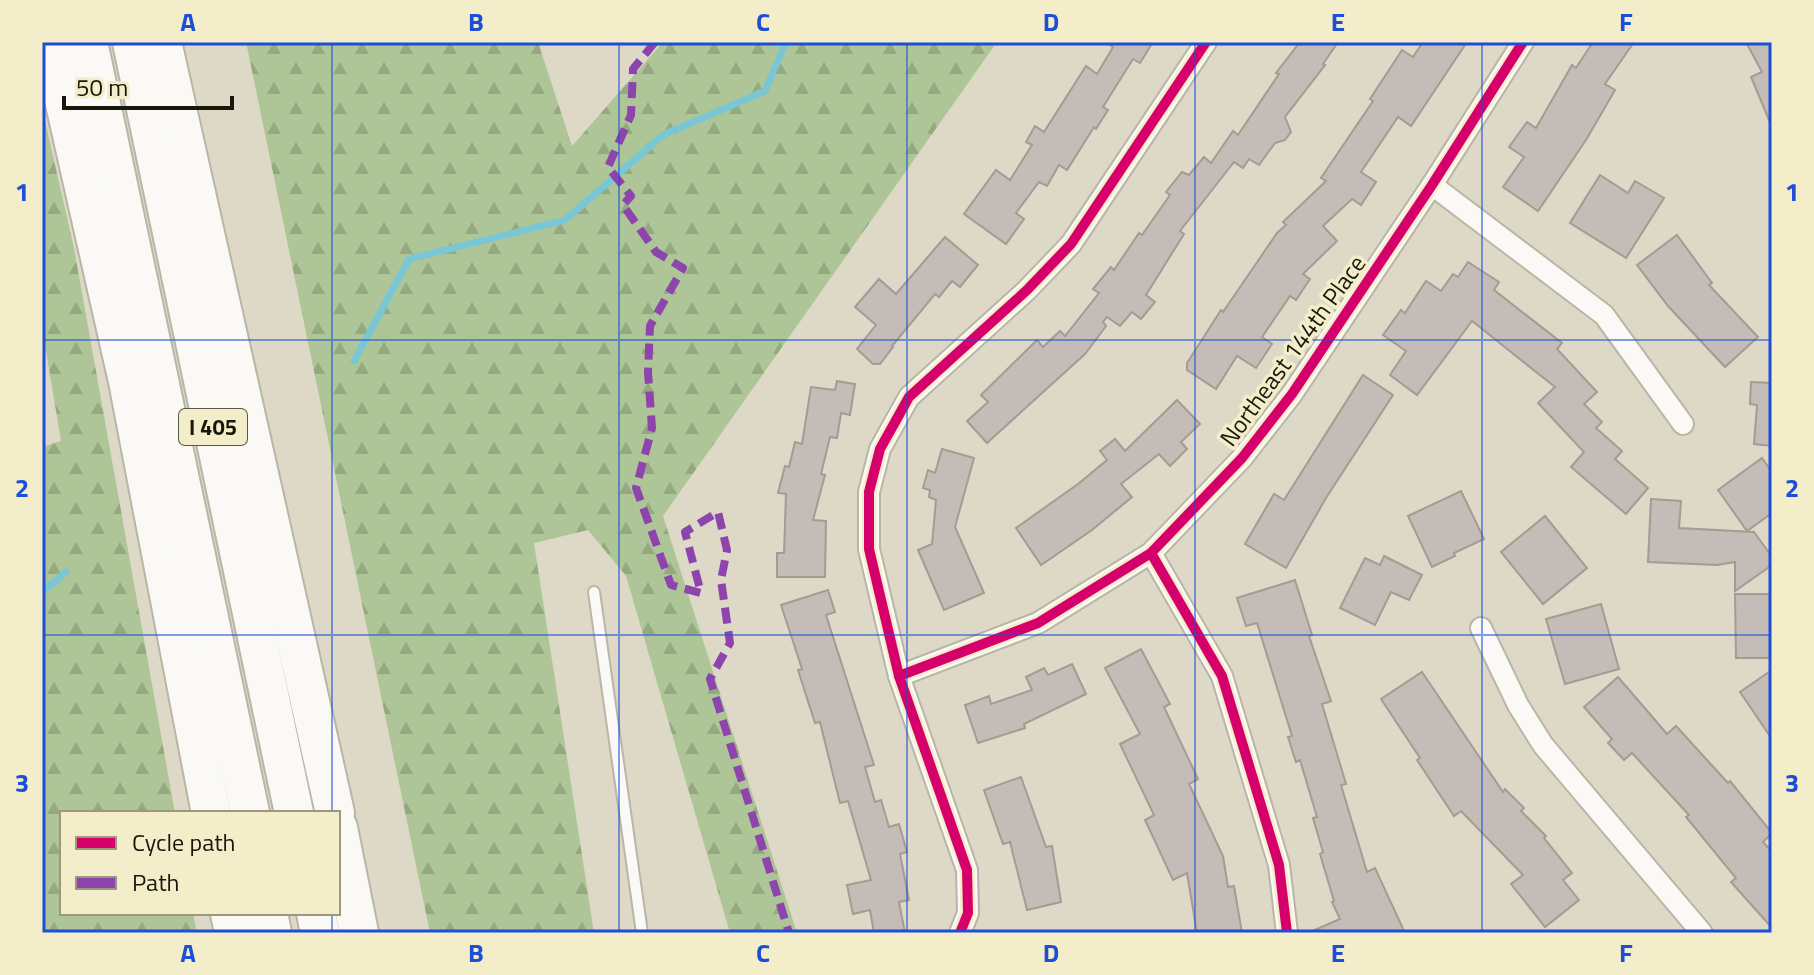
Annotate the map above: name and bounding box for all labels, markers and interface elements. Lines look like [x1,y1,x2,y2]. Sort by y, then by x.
text: A [180,2,196,41]
text: B [468,2,484,41]
text: C [756,2,770,41]
text: D [1043,2,1059,41]
text: E [1331,2,1345,41]
text: F [1619,2,1633,41]
scale bar [64,60,232,110]
text: 50 m [76,69,128,105]
text: 1 [15,172,29,211]
text: 1 [1785,172,1799,211]
street label: Northeast 144th Place [1210,247,1374,453]
road number: I 405 [179,409,247,445]
text: 2 [15,468,29,507]
text: 2 [1785,468,1799,507]
text: 3 [15,763,29,802]
text: 3 [1785,763,1799,802]
legend [60,811,340,915]
text: Cycle path [132,824,235,860]
text: Path [132,864,179,900]
text: A [180,933,196,972]
text: B [468,933,484,972]
text: C [756,933,770,972]
text: D [1043,933,1059,972]
text: E [1331,933,1345,972]
text: F [1619,933,1633,972]

